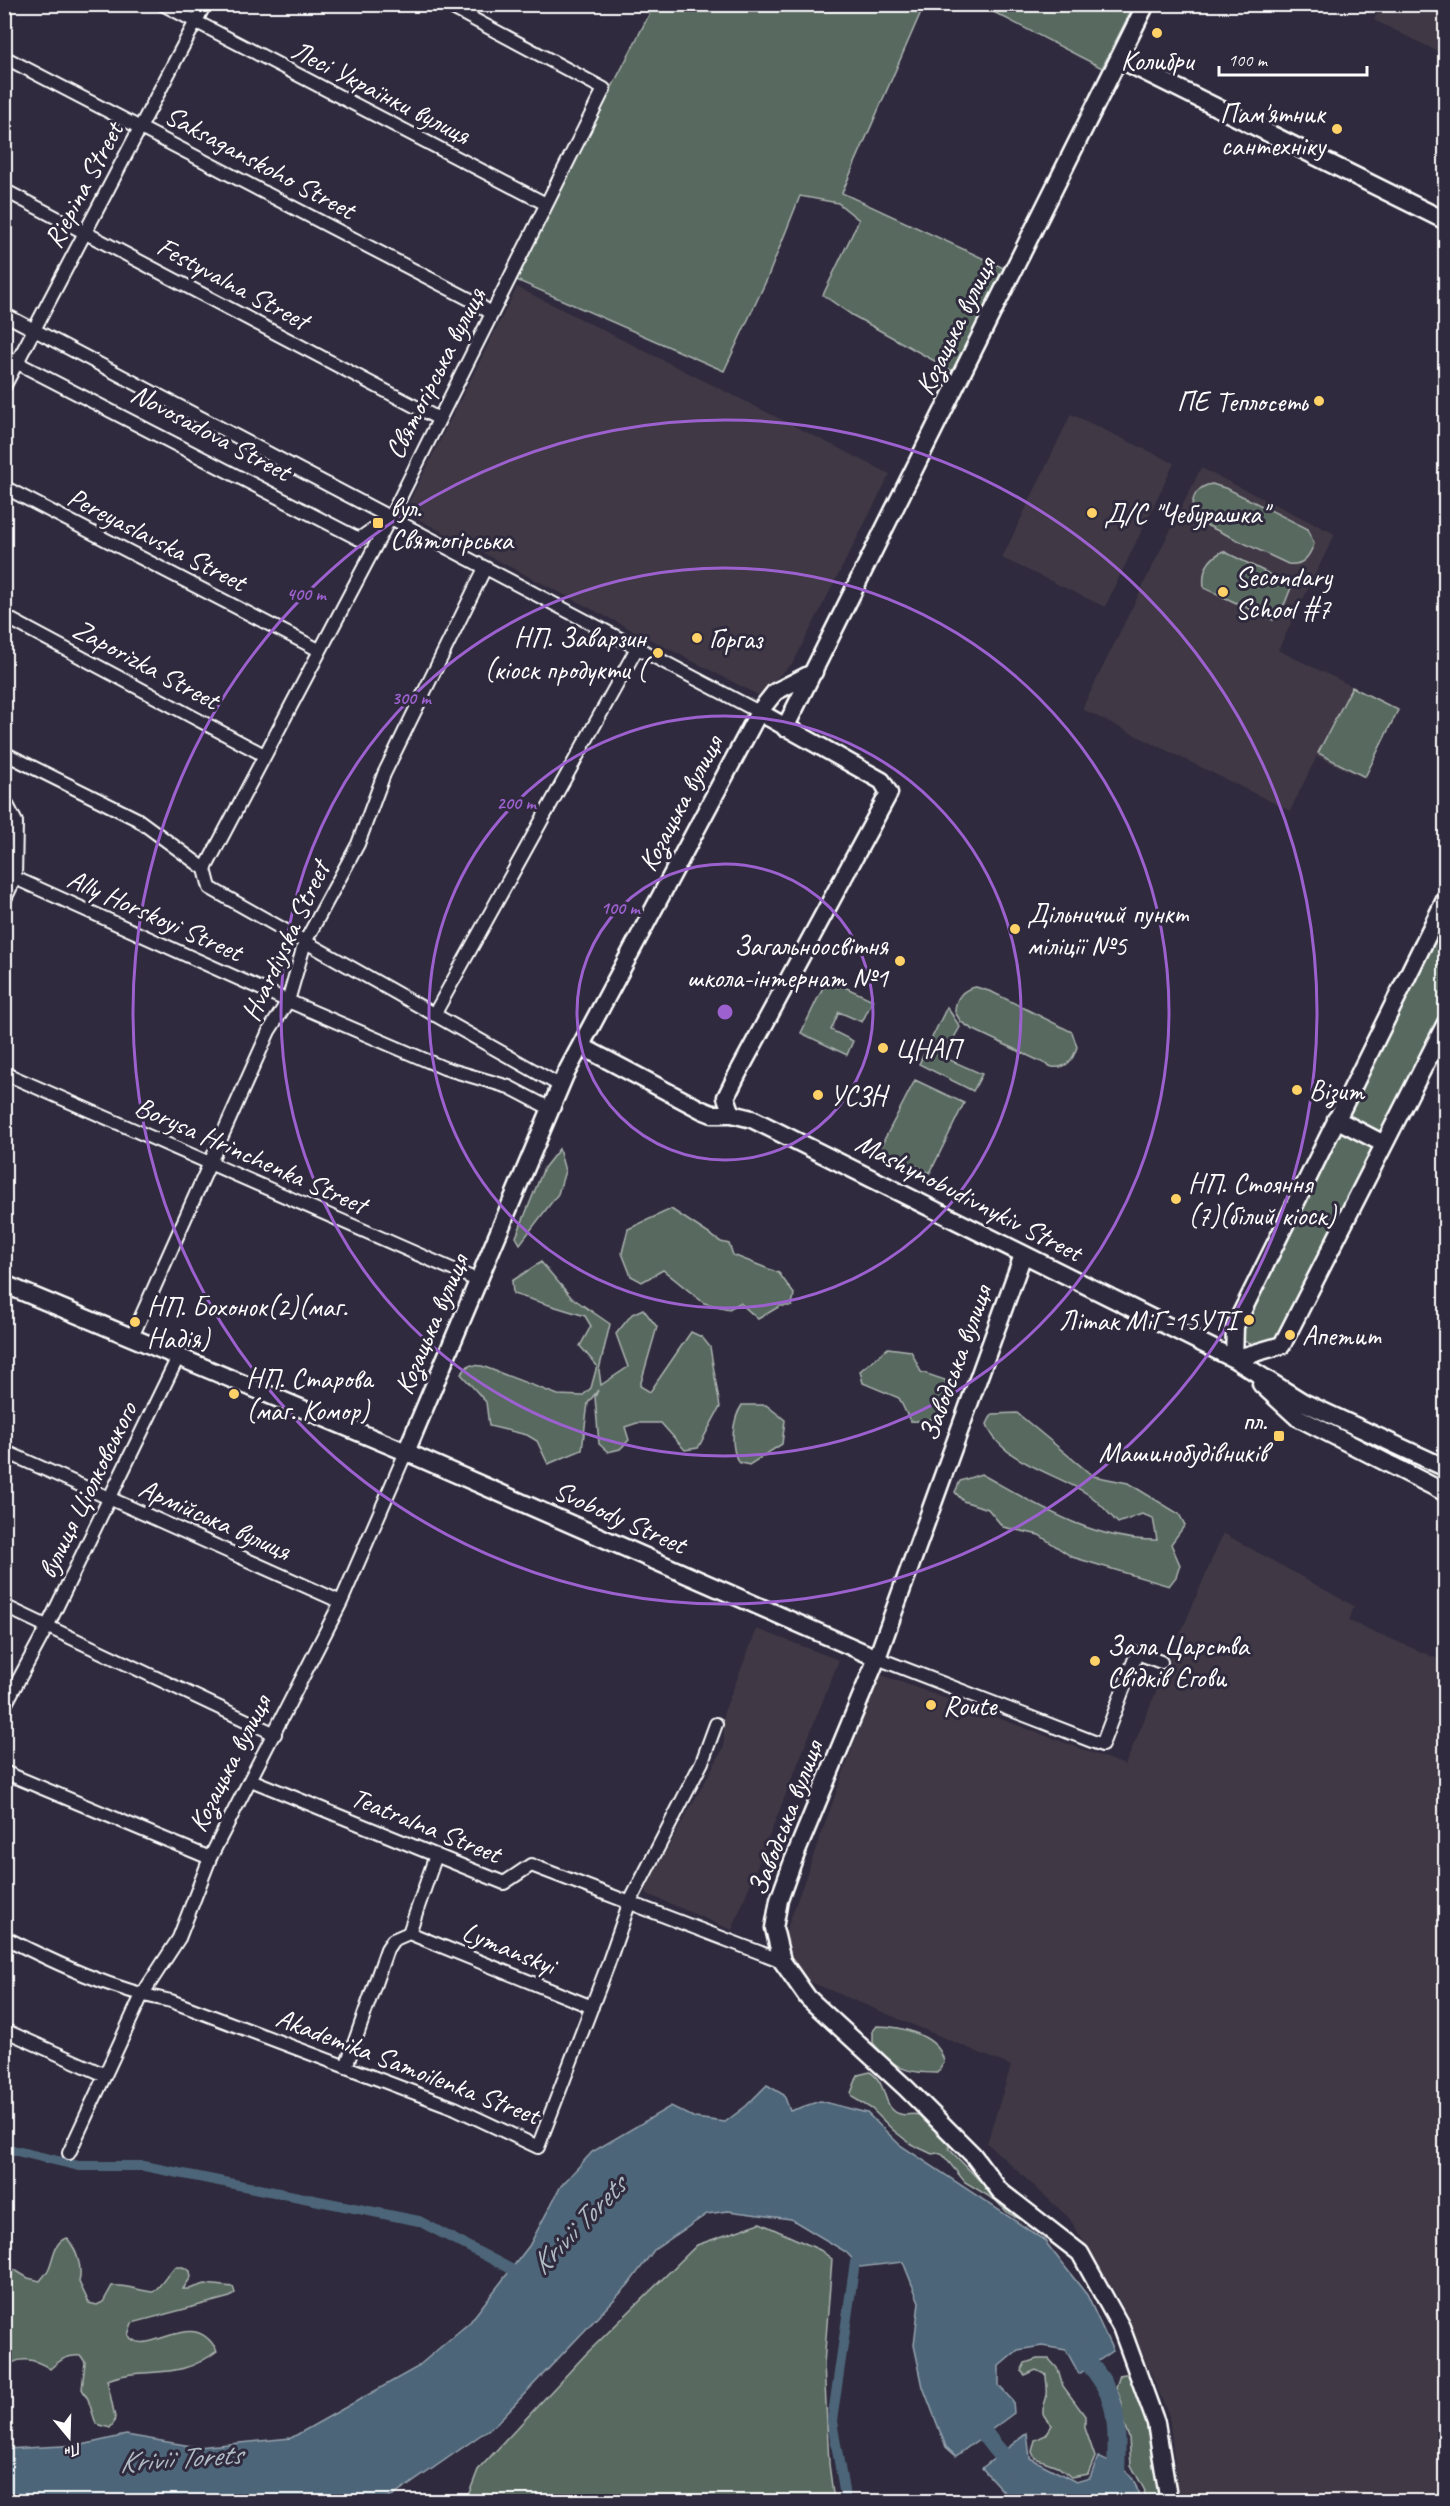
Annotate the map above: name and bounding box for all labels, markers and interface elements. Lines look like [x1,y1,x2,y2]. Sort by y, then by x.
marker: Колибри [1150,26,1164,40]
street label: Лесі Українки вулиця [286,32,477,152]
scale bar [1219,39,1368,77]
place label: Колибри [1121,43,1196,78]
text: 100 m [1228,49,1269,71]
place label: Пам'ятник сантехніку [1220,96,1327,163]
street label: Saksaganskoho Street [159,97,363,228]
street label: Riepina Street [35,114,132,254]
marker: Пам'ятник сантехніку [1330,122,1344,136]
street label: Festyvalna Street [151,228,318,339]
street label: Козацька вулиця [907,249,1005,401]
street label: Святогірська вулиця [377,281,494,465]
street label: Novosadova Street [125,375,299,490]
place label: ПЕ Теплосеть [1177,384,1309,419]
marker: ПЕ Теплосеть [1312,394,1326,408]
street label: Pereyaslavska Street [62,479,255,600]
place label: вул. Святогірська [390,490,515,557]
place label: Д/С "Чебурашка" [1104,496,1273,531]
marker: Д/С "Чебурашка" [1085,506,1099,520]
marker: вул. Святогірська [371,516,385,530]
place label: Secondary School #7 [1235,559,1334,626]
text: 400 m [287,583,327,605]
marker: Secondary School #7 [1216,585,1230,599]
street label: Zaporizka Street [67,611,228,718]
place label: НП. Заварзин (кіоск продукти ( [484,620,653,687]
place label: Горгаз [709,621,764,656]
marker: Горгаз [690,631,704,645]
marker: НП. Заварзин (кіоск продукти ( [651,646,665,660]
text: 300 m [392,687,432,709]
street label: Козацька вулиця [630,727,732,877]
text: 200 m [497,792,537,814]
street label: Hvardiyska Street [233,852,339,1026]
street label: Ally Horskoyi Street [62,861,250,970]
place label: Дільничий пункт міліції №5 [1027,896,1189,963]
text: 100 m [601,897,641,919]
marker: Дільничий пункт міліції №5 [1008,922,1022,936]
place label: Загальноосвітня школа-інтернат №1 [687,928,889,995]
marker: Загальноосвітня школа-інтернат №1 [893,954,907,968]
centre of rings [715,1002,735,1022]
place label: ЦНАП [895,1031,965,1066]
marker: ЦНАП [876,1041,890,1055]
place label: Візит [1309,1073,1366,1109]
place label: УСЗН [830,1078,890,1113]
marker: Візит [1290,1083,1304,1097]
street label: Borysa Hrinchenka Street [130,1088,376,1223]
marker: УСЗН [811,1088,825,1102]
street label: Mashynobudivnykiv Street [850,1125,1090,1270]
place label: НП. Стояння (7)(білий кіоск) [1188,1166,1338,1233]
marker: НП. Стояння (7)(білий кіоск) [1169,1192,1183,1206]
street label: Козацька вулиця [386,1246,478,1400]
street label: Заводська вулиця [911,1278,1000,1446]
place label: НП. Бохонок(2)(маг. Надія) [147,1289,348,1356]
place label: Літак МіГ-15УТІ [1059,1303,1243,1338]
marker: Літак МіГ-15УТІ [1242,1313,1256,1327]
marker: НП. Бохонок(2)(маг. Надія) [128,1315,142,1329]
place label: Апетит [1302,1318,1382,1353]
marker: Апетит [1283,1328,1297,1342]
place label: НП. Старова (маг. Комор) [246,1361,375,1428]
marker: НП. Старова (маг. Комор) [227,1387,241,1401]
street label: вулиця Ціолковського [29,1394,146,1584]
place label: пл. Машинобудівників [1099,1403,1274,1470]
marker: пл. Машинобудівників [1272,1429,1286,1443]
street label: Армійська вулиця [134,1470,297,1568]
street label: Svobody Street [548,1472,694,1563]
place label: Зала Царства Свідків Єгови [1107,1628,1250,1695]
marker: Зала Царства Свідків Єгови [1088,1654,1102,1668]
street label: Козацька вулиця [180,1687,280,1838]
place label: Route [943,1688,998,1723]
marker: Route [924,1698,938,1712]
street label: Заводська вулиця [739,1733,831,1900]
street label: Teatralna Street [346,1779,508,1872]
street label: Lymanskyi [457,1914,564,1984]
street label: Akademika Samoilenka Street [271,2000,547,2133]
water label: Krivii Torets [522,2164,637,2282]
north arrow [39,2407,99,2467]
water label: Krivii Torets [118,2434,247,2481]
text: Пн [62,2438,85,2463]

